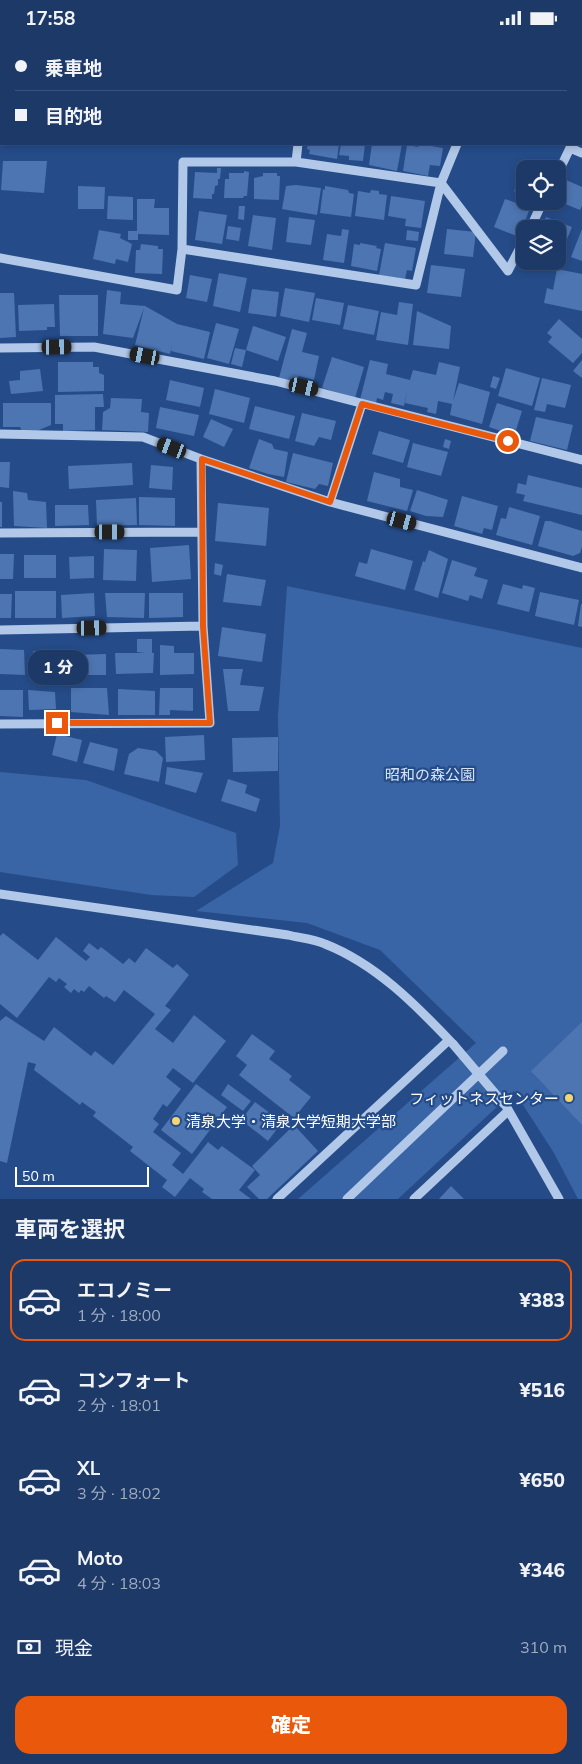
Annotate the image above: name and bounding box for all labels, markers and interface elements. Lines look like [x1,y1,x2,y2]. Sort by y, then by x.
text: 17:58 [25,6,75,30]
text: 乗車地 [45,56,102,80]
text: 目的地 [45,104,102,128]
map controls [516,160,566,270]
button: locate [516,160,566,210]
button: layers [516,220,566,270]
car [41,339,72,355]
car [128,346,161,366]
car [287,376,320,398]
route start [497,430,519,452]
car [155,436,188,460]
car [385,510,418,532]
car [95,525,125,540]
car [76,620,107,636]
callout: 1 分 [27,651,87,685]
text: 1 分 [43,657,73,677]
route end [46,712,68,734]
park label: 昭和の森公園 [385,765,475,784]
place label: フィットネスセンター [409,1089,559,1108]
marker: フィットネスセンター [563,1092,575,1104]
place label: 清泉大学・清泉大学短期大学部 [186,1112,396,1131]
marker: 清泉大学・清泉大学短期大学部 [170,1115,182,1127]
scale bar [15,1164,149,1187]
text: 50 m [22,1167,55,1185]
text: 車両を選択 [15,1215,125,1243]
icon: car [17,1278,62,1323]
text: エコノミー [77,1278,172,1302]
text: ¥383 [519,1288,565,1312]
text: 1 分 · 18:00 [77,1305,161,1325]
icon: car [17,1368,62,1413]
text: コンフォート [77,1368,190,1392]
text: ¥516 [519,1378,565,1402]
text: 2 分 · 18:01 [77,1395,161,1415]
text: XL [77,1456,100,1480]
icon: car [17,1458,62,1503]
text: ¥650 [519,1468,565,1492]
text: 3 分 · 18:02 [77,1483,161,1503]
text: Moto [77,1546,123,1570]
icon: car [17,1548,62,1593]
text: ¥346 [519,1558,565,1582]
text: 4 分 · 18:03 [77,1573,161,1593]
icon: cash [15,1633,43,1661]
text: 現金 [55,1636,93,1660]
text: 310 m [520,1637,567,1657]
button: 確定 [15,1696,567,1754]

